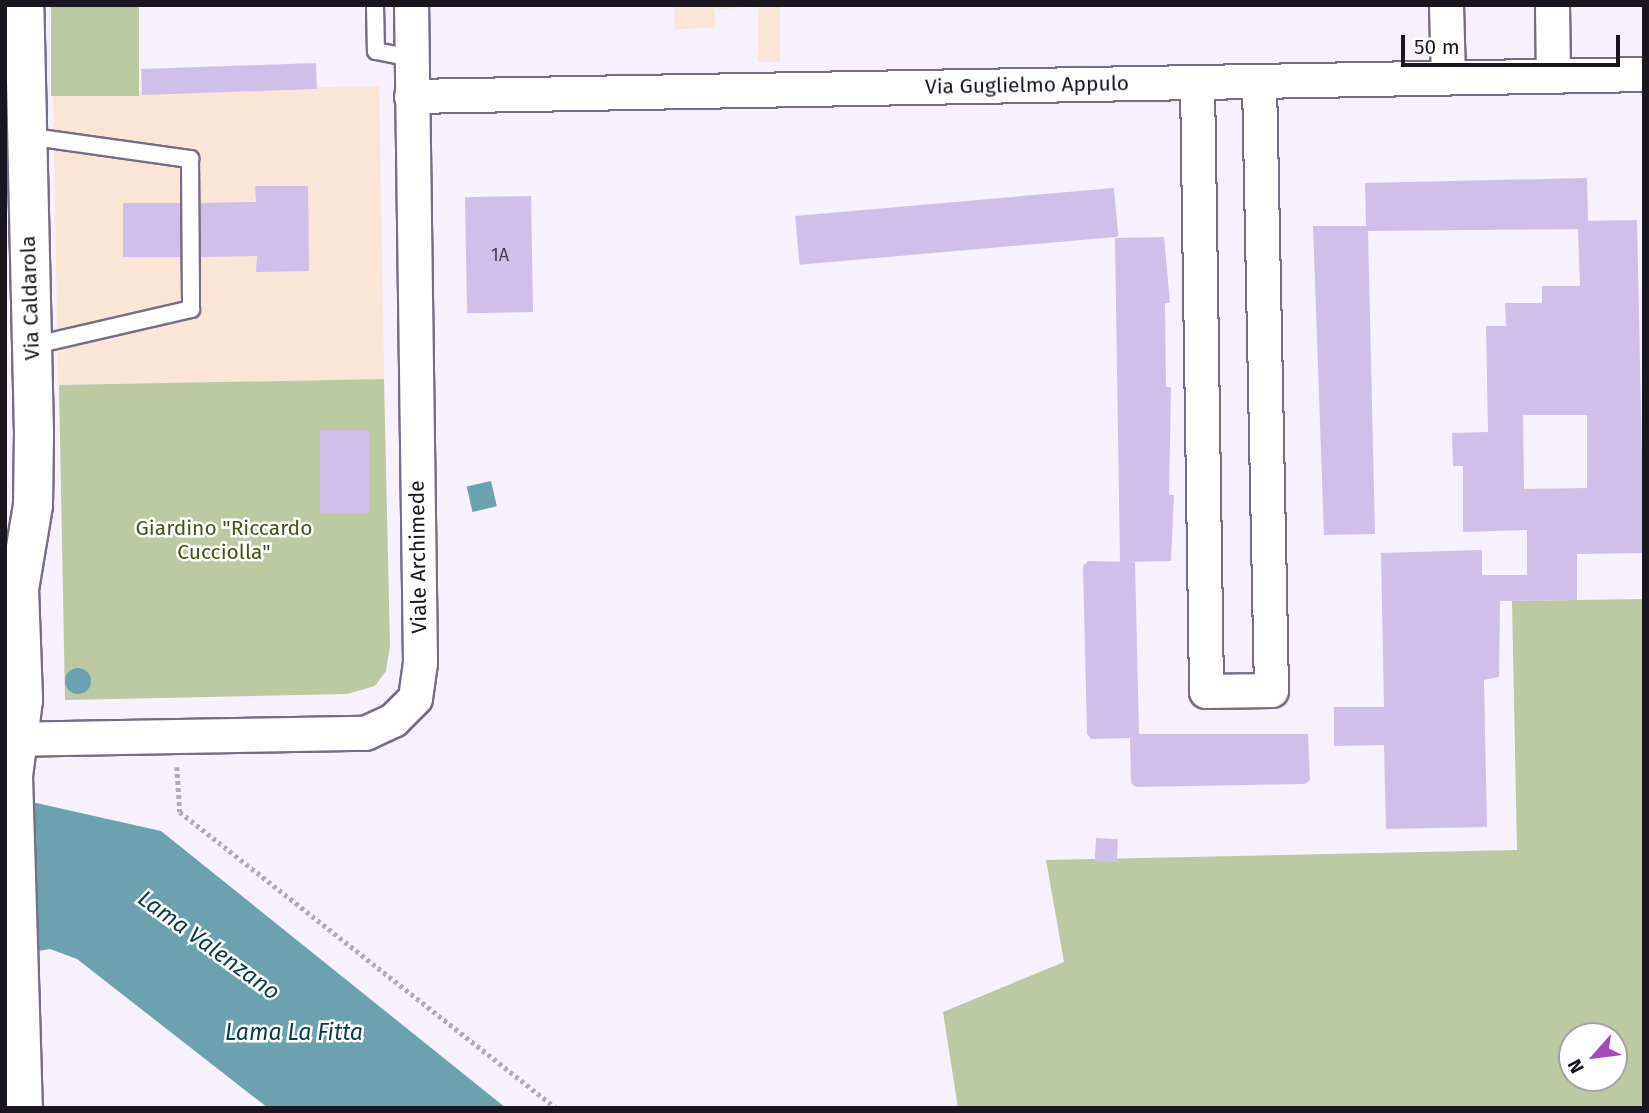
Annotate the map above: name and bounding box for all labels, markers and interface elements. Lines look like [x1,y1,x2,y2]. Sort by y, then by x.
scale bar [1404,21,1623,65]
text: 50 m [1414,34,1460,60]
street label: Via Guglielmo Appulo [925,71,1129,99]
street label: Via Caldarola [15,235,45,361]
house number: 1A [491,244,509,266]
street label: Viale Archimede [404,480,432,634]
park label: Giardino "Riccardo Cucciolla" [136,515,312,565]
water label: Lama Valenzano [133,884,285,1006]
water label: Lama La Fitta [225,1018,363,1046]
north arrow [1558,1022,1628,1092]
text: N [1563,1055,1589,1077]

